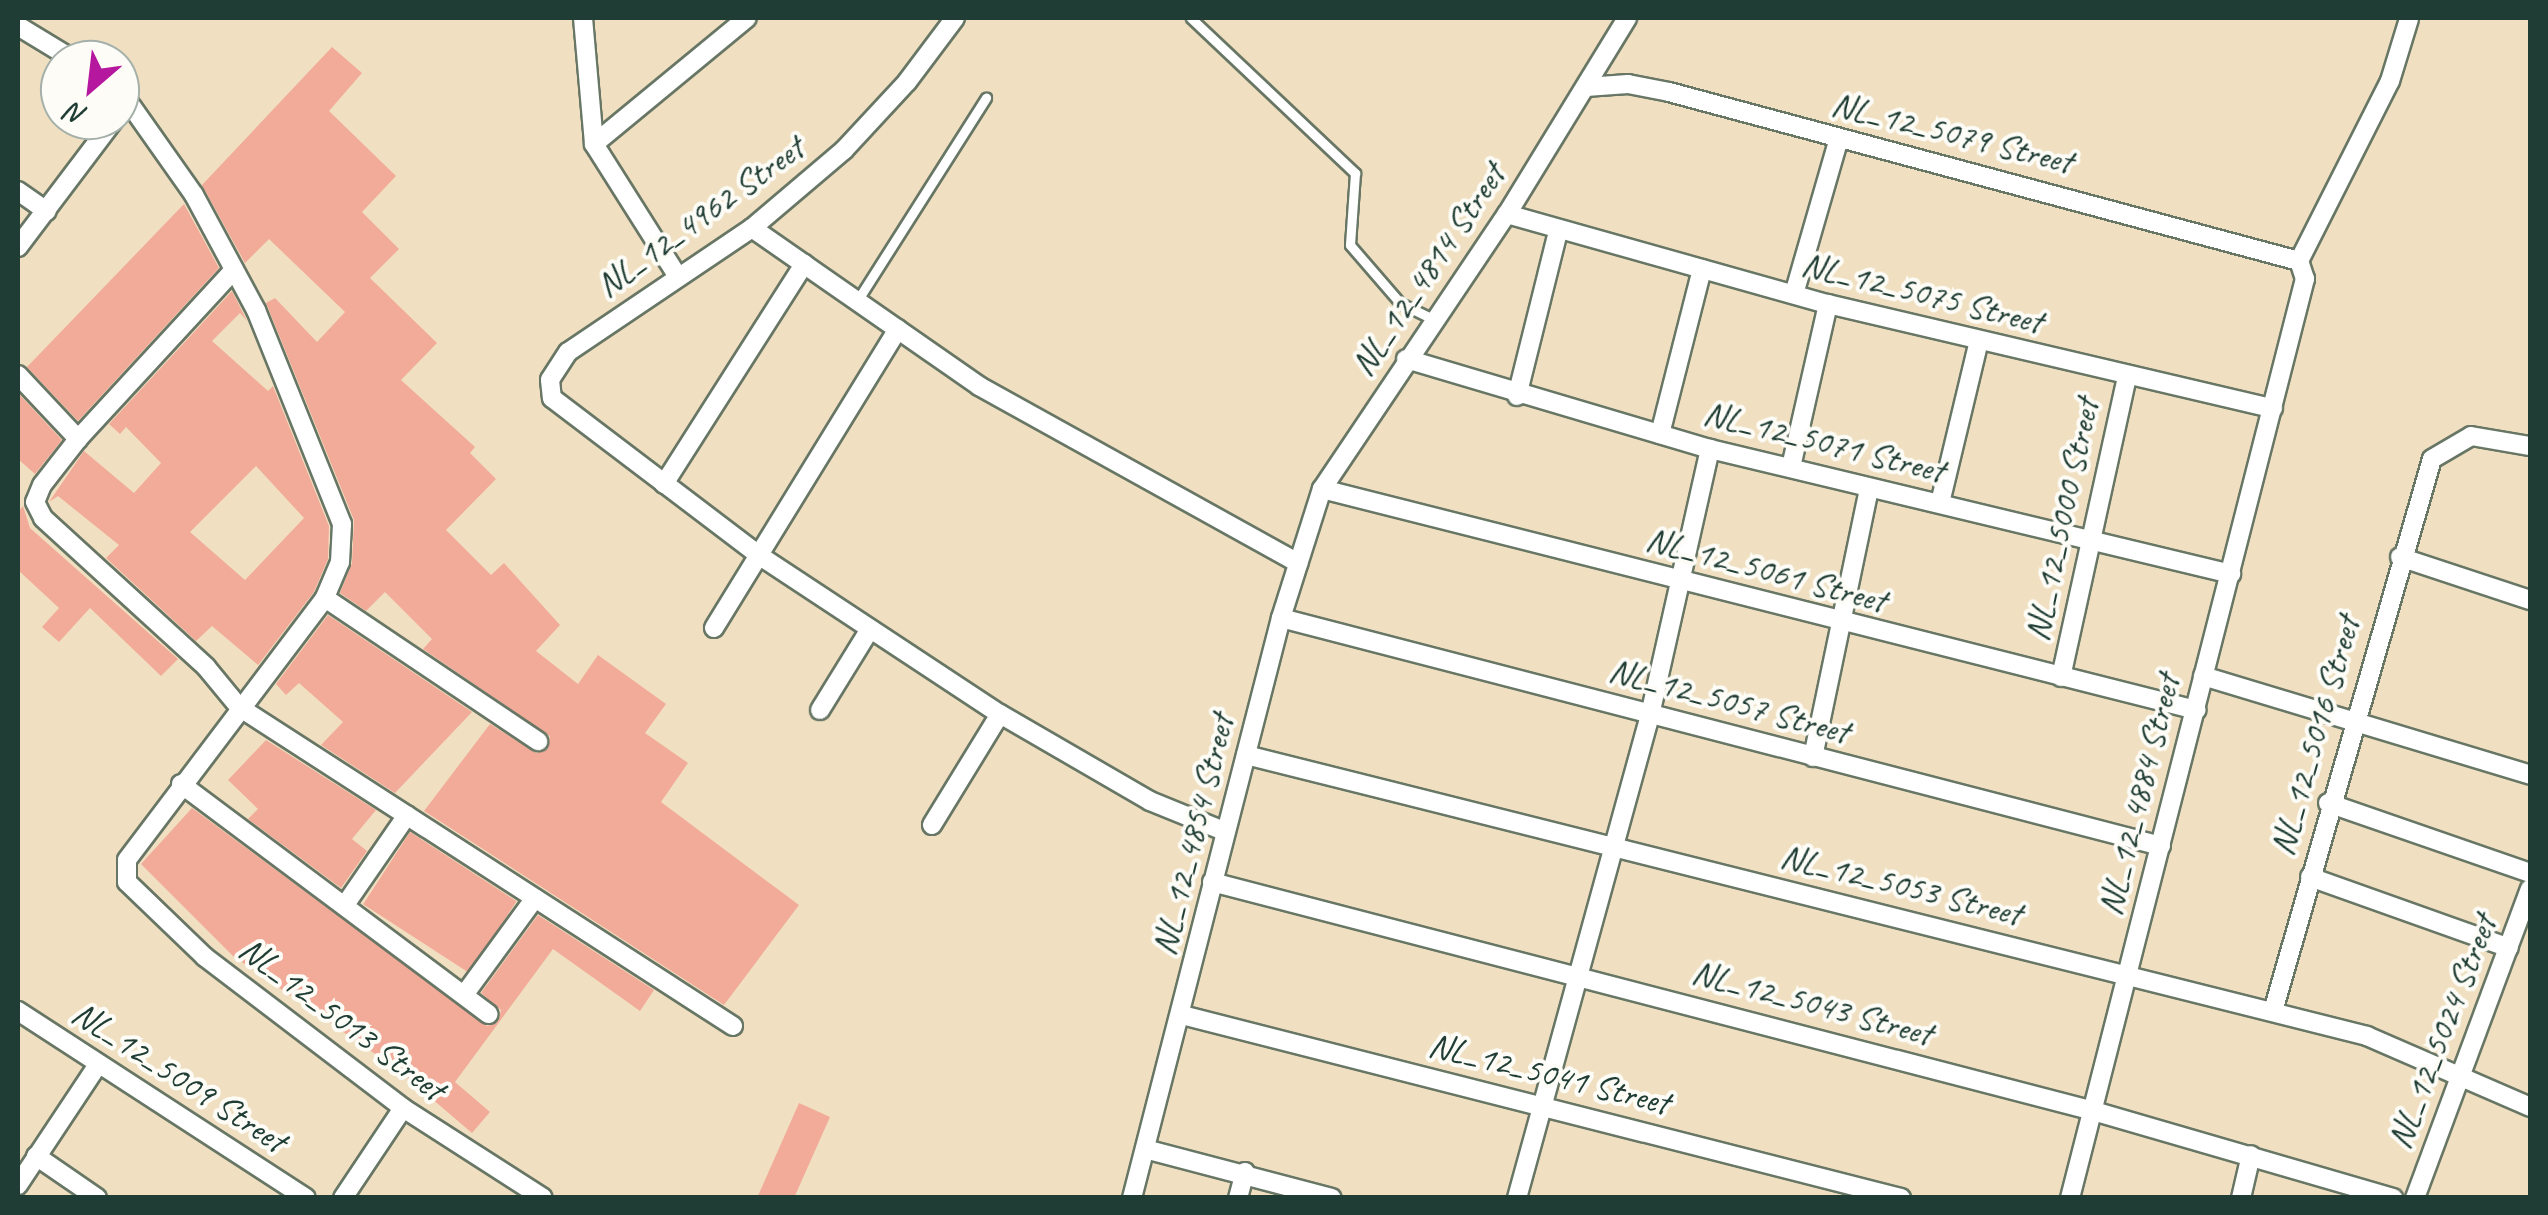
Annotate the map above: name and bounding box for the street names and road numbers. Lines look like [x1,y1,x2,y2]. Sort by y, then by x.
street label: NL_12_5079 Street [1827,83,2077,183]
street label: NL_12_4962 Street [588,128,812,306]
street label: NL_12_4814 Street [1342,156,1514,384]
street label: NL_12_5075 Street [1797,243,2047,343]
street label: NL_12_5071 Street [1699,392,1949,492]
street label: NL_12_5000 Street [2016,395,2108,645]
street label: NL_12_5061 Street [1642,518,1890,622]
street label: NL_12_5016 Street [2261,612,2369,860]
street label: NL_12_5057 Street [1605,649,1853,753]
street label: NL_12_4884 Street [2089,670,2189,920]
street label: NL_12_4854 Street [1143,710,1243,960]
street label: NL_12_5053 Street [1776,835,2026,935]
street label: NL_12_5024 Street [2378,910,2506,1154]
street label: NL_12_5013 Street [231,928,453,1110]
street label: NL_12_5043 Street [1688,951,1936,1055]
street label: NL_12_5009 Street [64,992,294,1162]
street label: NL_12_5041 Street [1424,1024,1674,1124]

